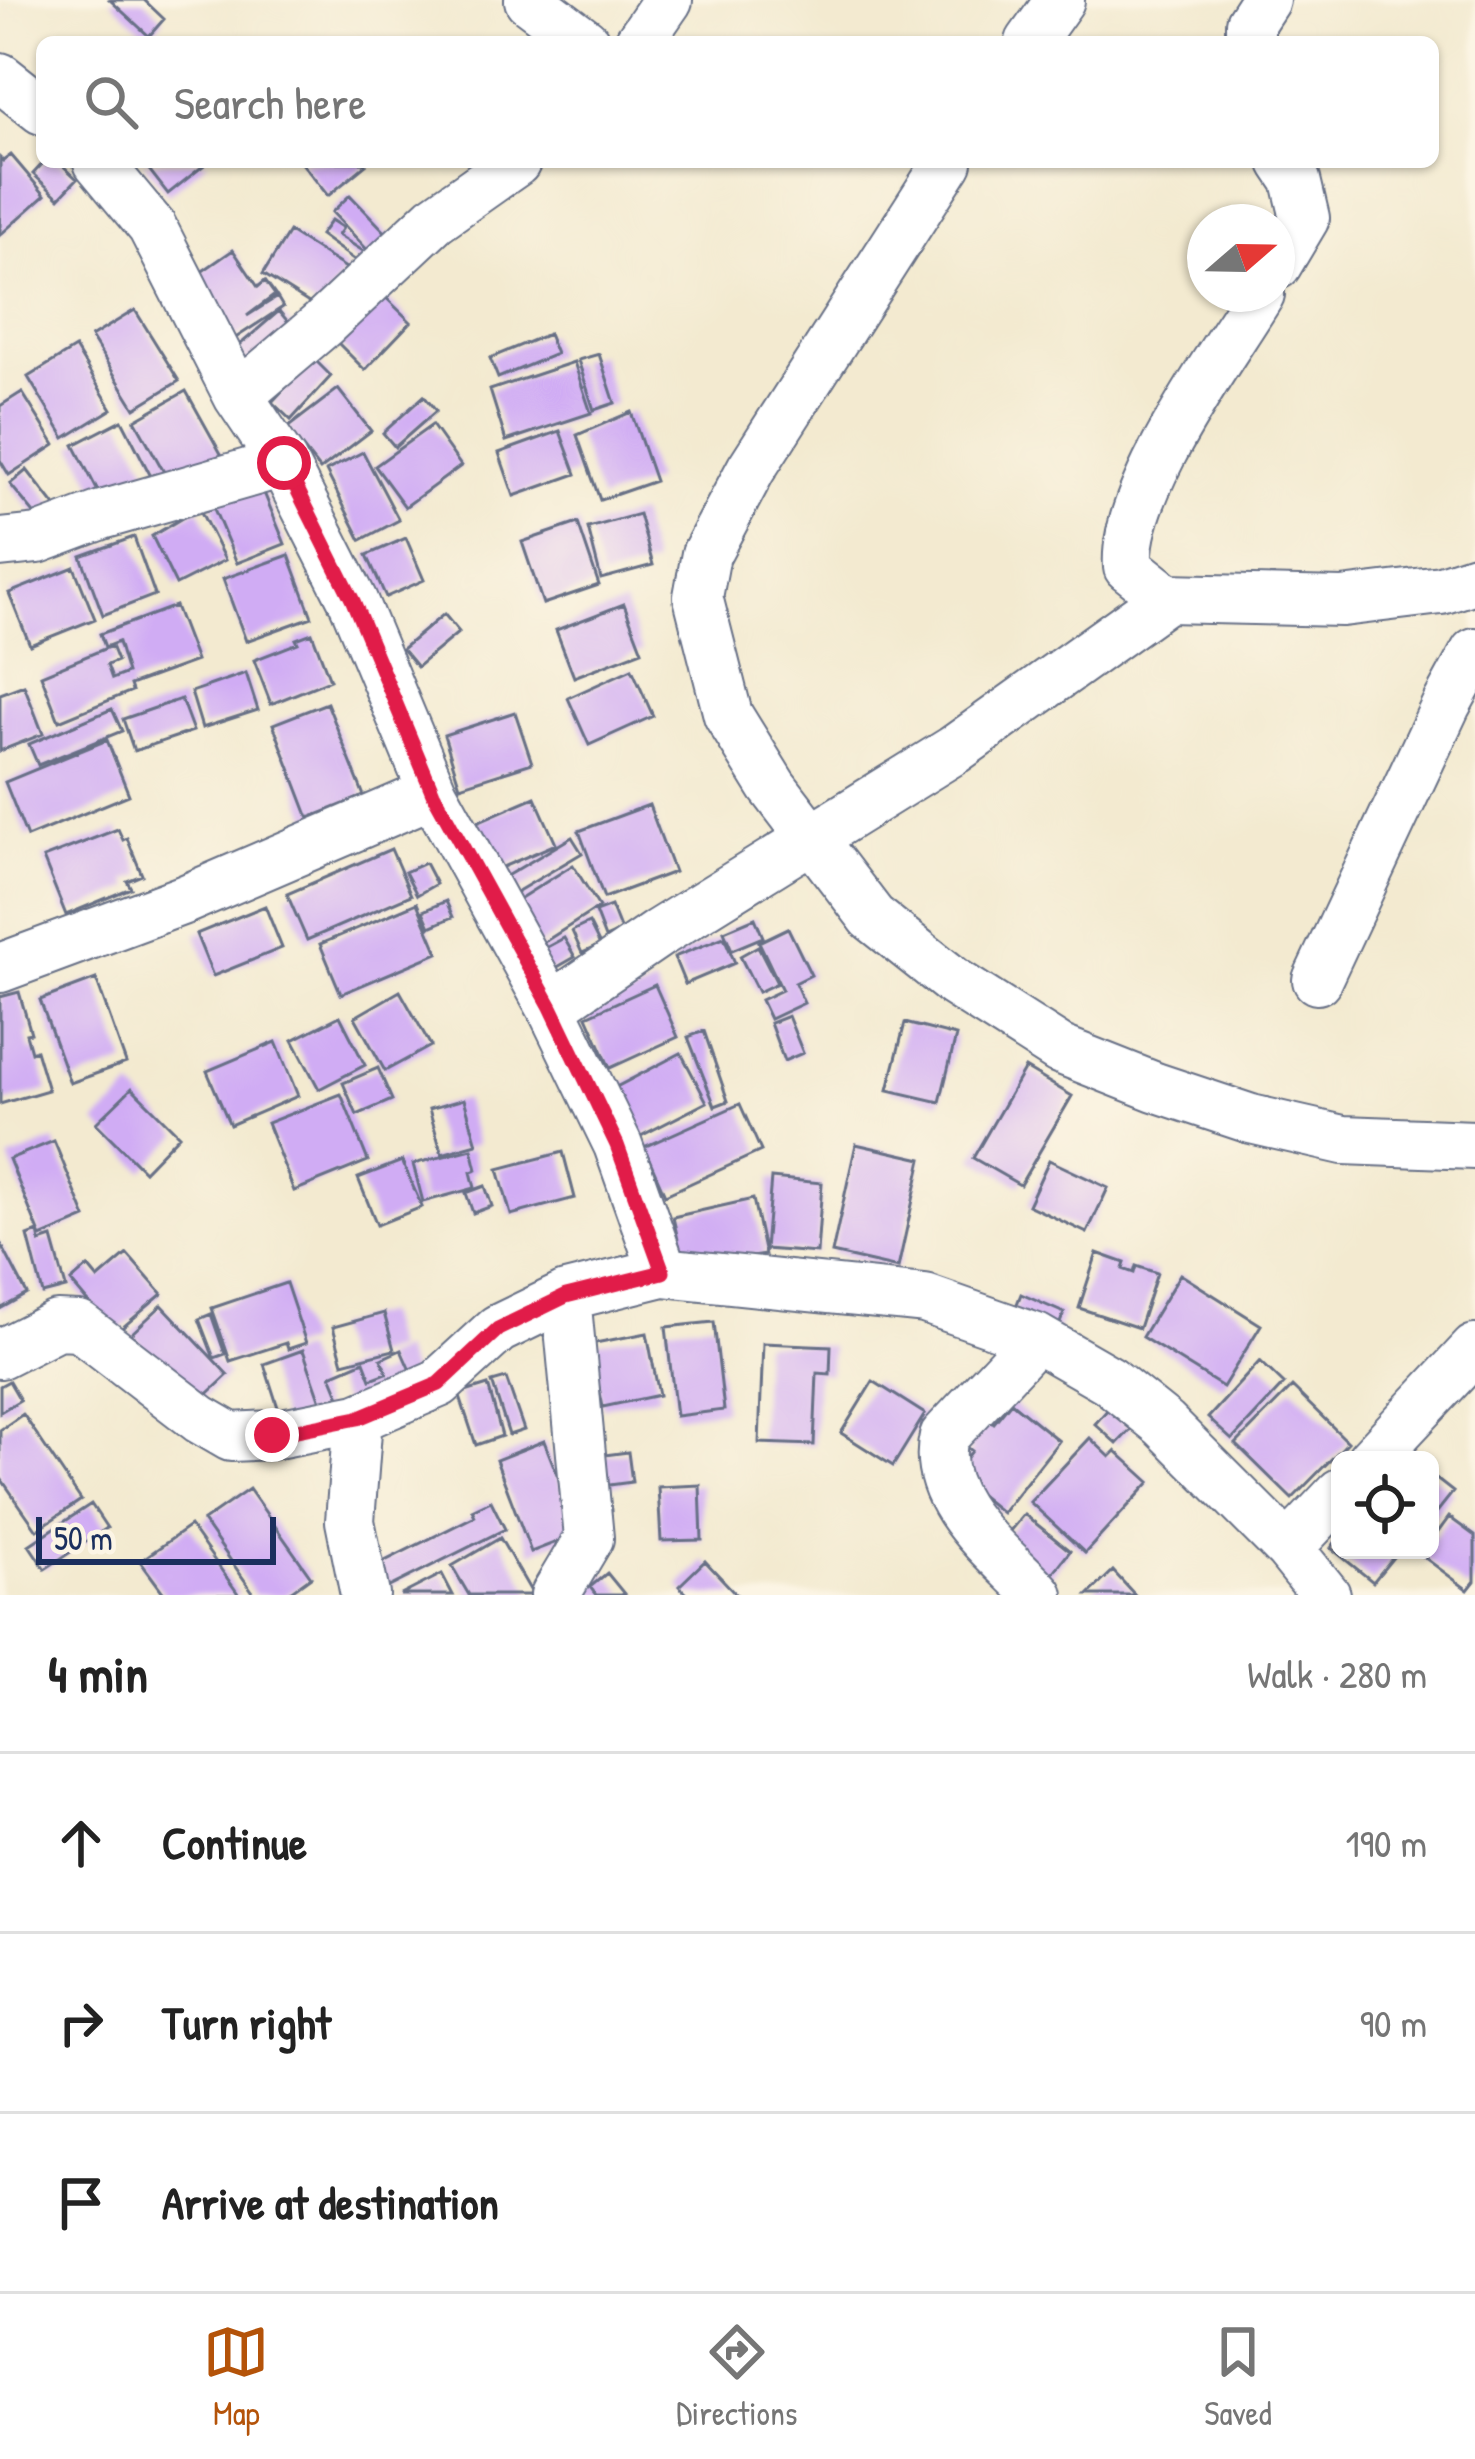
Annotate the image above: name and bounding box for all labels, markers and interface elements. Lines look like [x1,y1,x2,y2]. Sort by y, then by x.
search box [36,36,1439,168]
icon: search [78,69,144,135]
text: Search here [174,72,366,133]
north arrow [1187,204,1295,312]
route start [257,436,311,490]
route end [245,1408,299,1462]
map controls [1331,1451,1439,1559]
button: locate [1331,1451,1439,1559]
scale bar [36,1511,276,1564]
text: 50 m [54,1516,113,1560]
text: 4 min [48,1639,148,1708]
text: Walk · 280 m [1247,1647,1427,1700]
icon: ahead [48,1810,114,1876]
text: Continue [162,1812,307,1873]
text: 190 m [1346,1816,1427,1869]
icon: right [48,1990,114,2056]
text: Turn right [162,1992,331,2053]
text: 90 m [1360,1996,1427,2049]
icon: arrive [48,2170,114,2236]
text: Arrive at destination [162,2172,499,2233]
tab: Map [203,2319,269,2435]
tab: Directions [676,2319,798,2435]
tab: Saved [1204,2319,1272,2435]

